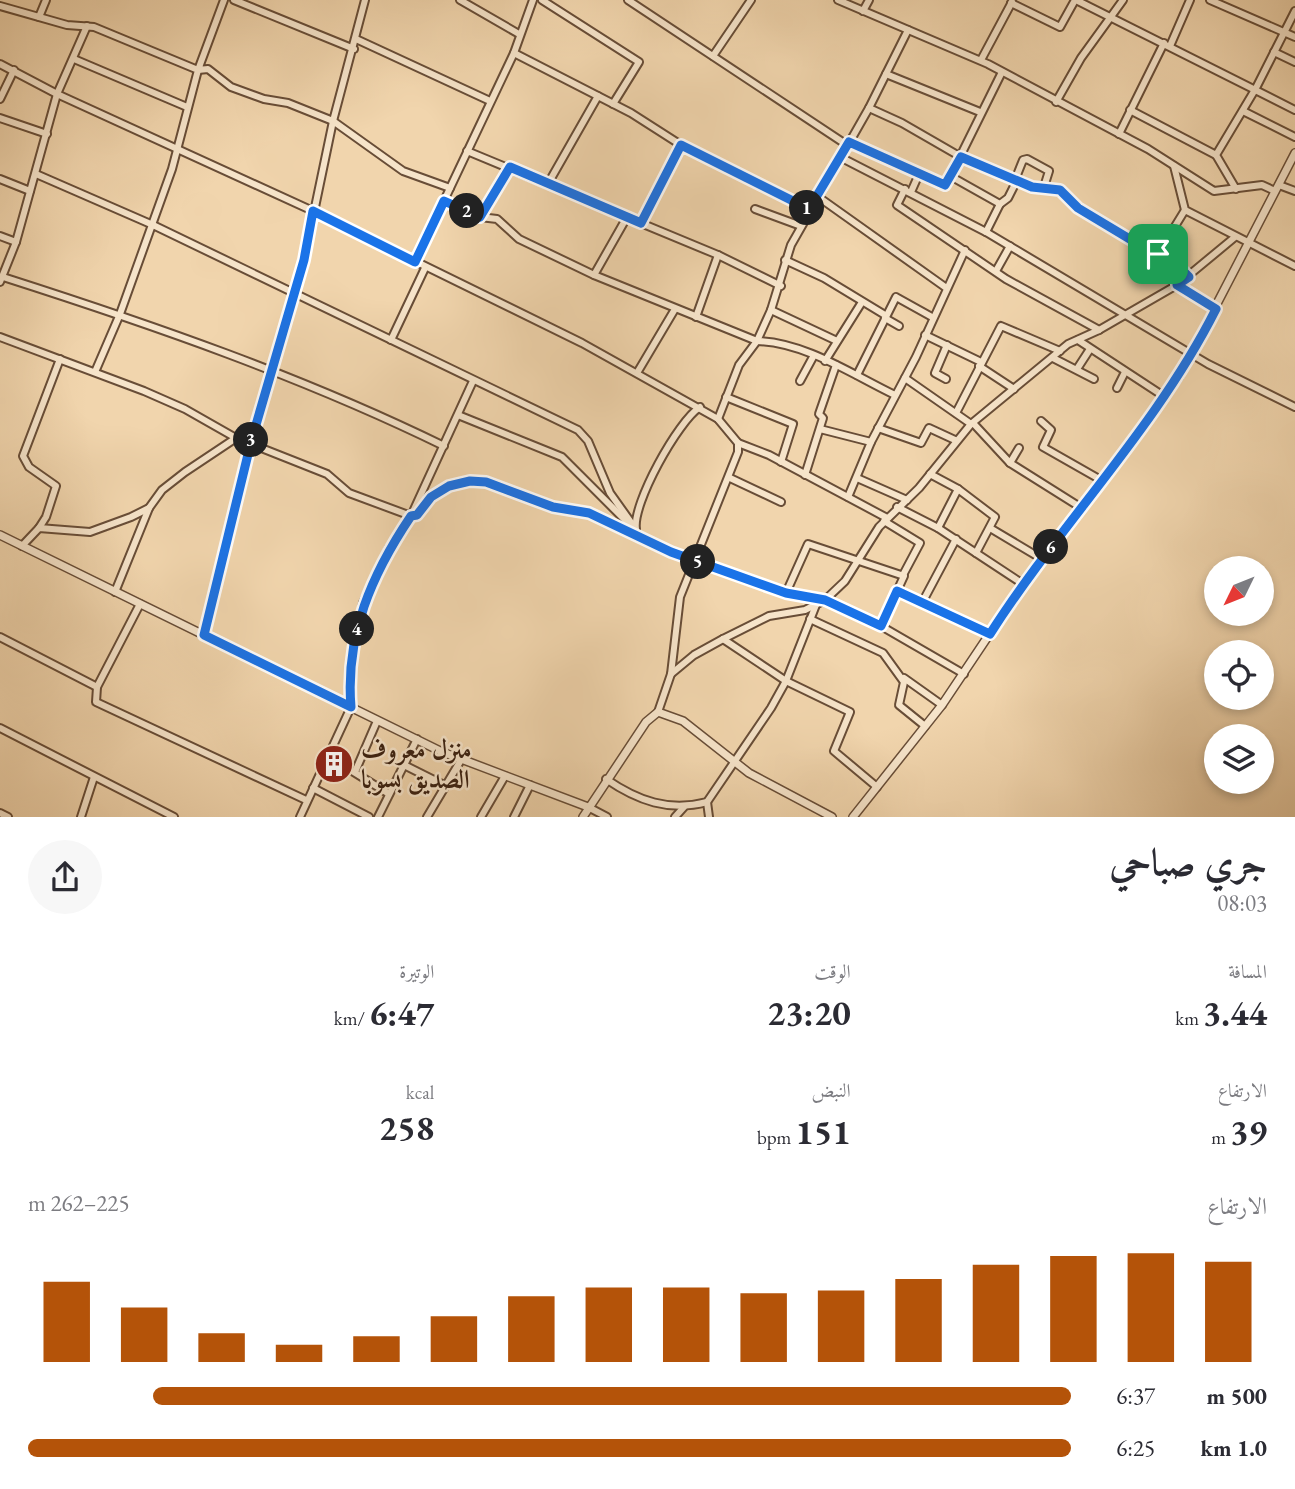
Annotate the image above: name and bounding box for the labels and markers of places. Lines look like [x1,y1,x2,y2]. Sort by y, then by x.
pin: 1 [790,190,824,226]
pin: 2 [449,194,484,228]
pin [1128,224,1188,284]
pin: 3 [233,422,268,458]
pin: 6 [1034,530,1068,564]
pin: 5 [680,544,716,580]
pin: 4 [340,612,374,646]
place label: منزل معروف الصديق بسوبا [361,732,472,796]
building icon: منزل معروف الصديق بسوبا [313,743,355,785]

